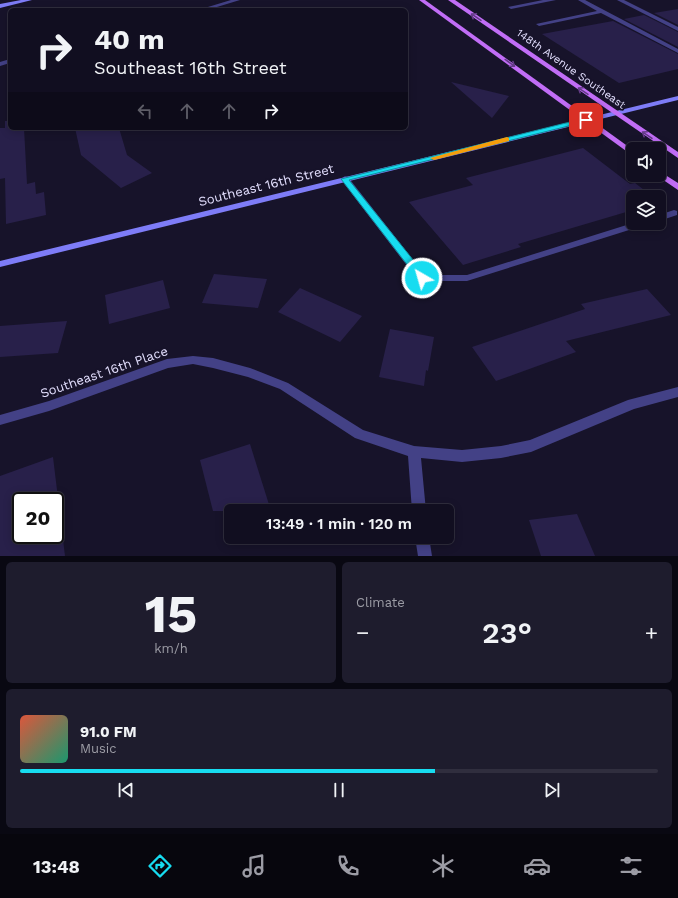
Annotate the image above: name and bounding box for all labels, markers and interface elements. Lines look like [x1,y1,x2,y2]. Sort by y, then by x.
one-way arrow [471,13,482,21]
text: 40 m [94,23,164,56]
icon: right [28,24,80,76]
street label: 148th Avenue Southeast [514,26,628,112]
text: Southeast 16th Street [94,57,286,78]
one-way arrow [504,59,515,68]
one-way arrow [578,87,589,95]
icon: left [134,100,156,122]
icon: ahead [176,100,198,122]
icon: ahead [218,100,240,122]
icon: right [260,100,282,122]
pin [569,103,603,137]
icon: arrive [575,109,597,131]
one-way arrow [641,130,652,139]
map controls [626,142,666,230]
button: sound [626,142,666,182]
street label: Southeast 16th Street [197,161,336,209]
button: layers [626,190,666,230]
position arrow [401,257,443,299]
street label: Southeast 16th Place [38,343,170,401]
speed limit sign: 20 [12,492,64,544]
text: 13:49 · 1 min · 120 m [266,515,412,533]
text: 15 [145,584,197,645]
text: Climate [356,595,405,610]
text: 23° [482,615,532,650]
text: − [356,620,369,645]
text: + [645,620,658,645]
text: km/h [154,641,188,656]
text: 91.0 FM [80,723,137,741]
text: Music [80,741,117,756]
icon: previous [115,779,137,801]
icon: pause [328,779,350,801]
icon: next [541,779,563,801]
icon: directions [146,852,174,880]
icon: music [240,852,268,880]
icon: phone [334,852,362,880]
icon: climate [429,852,457,880]
icon: car [523,852,551,880]
icon: filters [617,852,645,880]
text: 13:48 [33,856,80,877]

